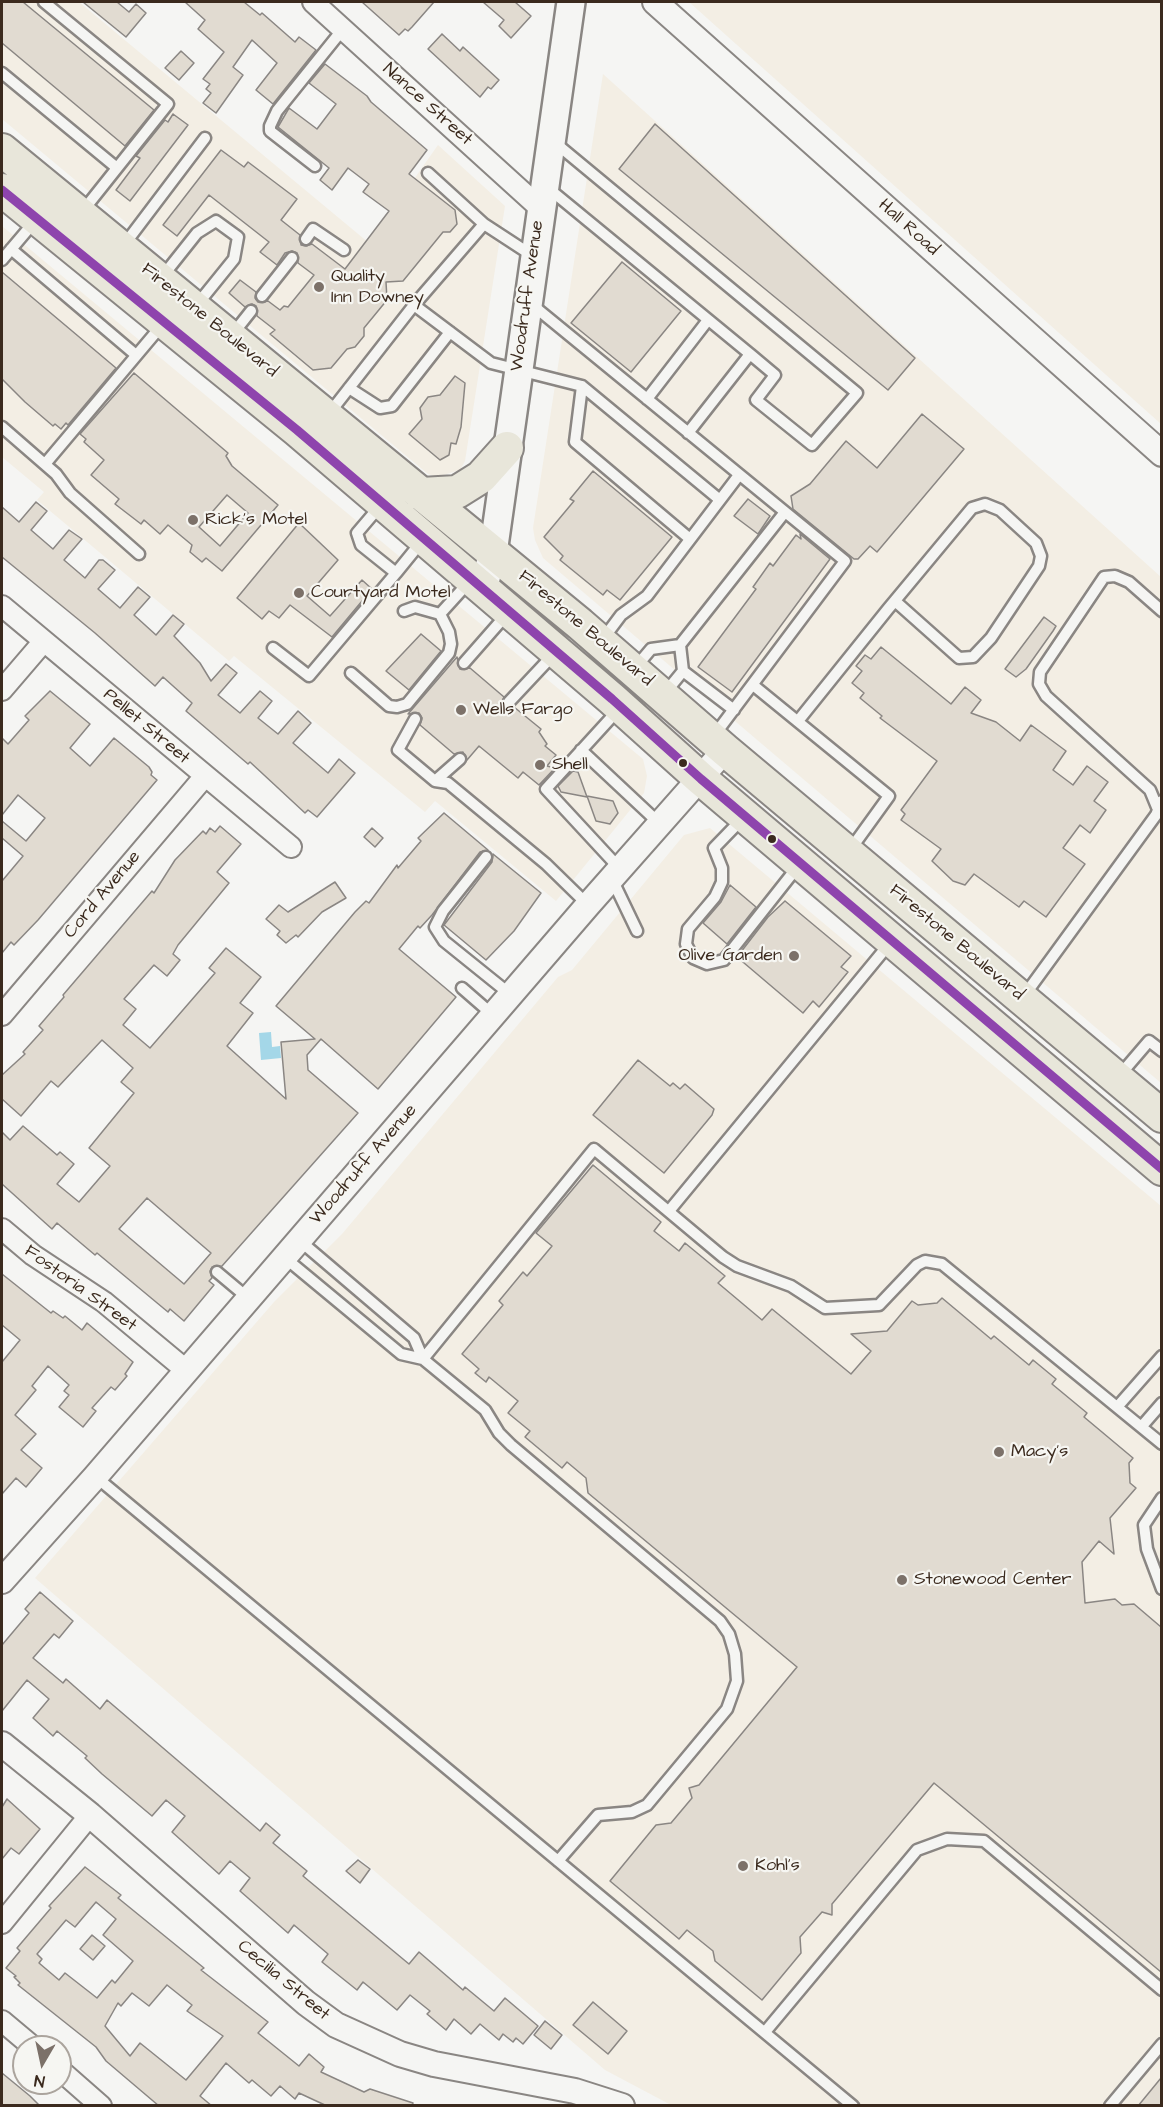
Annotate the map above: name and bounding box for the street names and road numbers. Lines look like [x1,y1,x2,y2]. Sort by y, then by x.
street label: Nance Street [378,59,476,151]
street label: Hall Road [873,195,943,261]
street label: Woodruff Avenue [507,219,549,373]
street label: Firestone Boulevard [136,259,282,383]
street label: Firestone Boulevard [513,566,657,692]
street label: Pellet Street [98,684,194,770]
street label: Cord Avenue [60,847,146,943]
street label: Firestone Boulevard [884,880,1028,1006]
street label: Woodruff Avenue [306,1100,422,1230]
street label: Fostoria Street [20,1241,140,1337]
street label: Cecilia Street [232,1936,334,2026]

